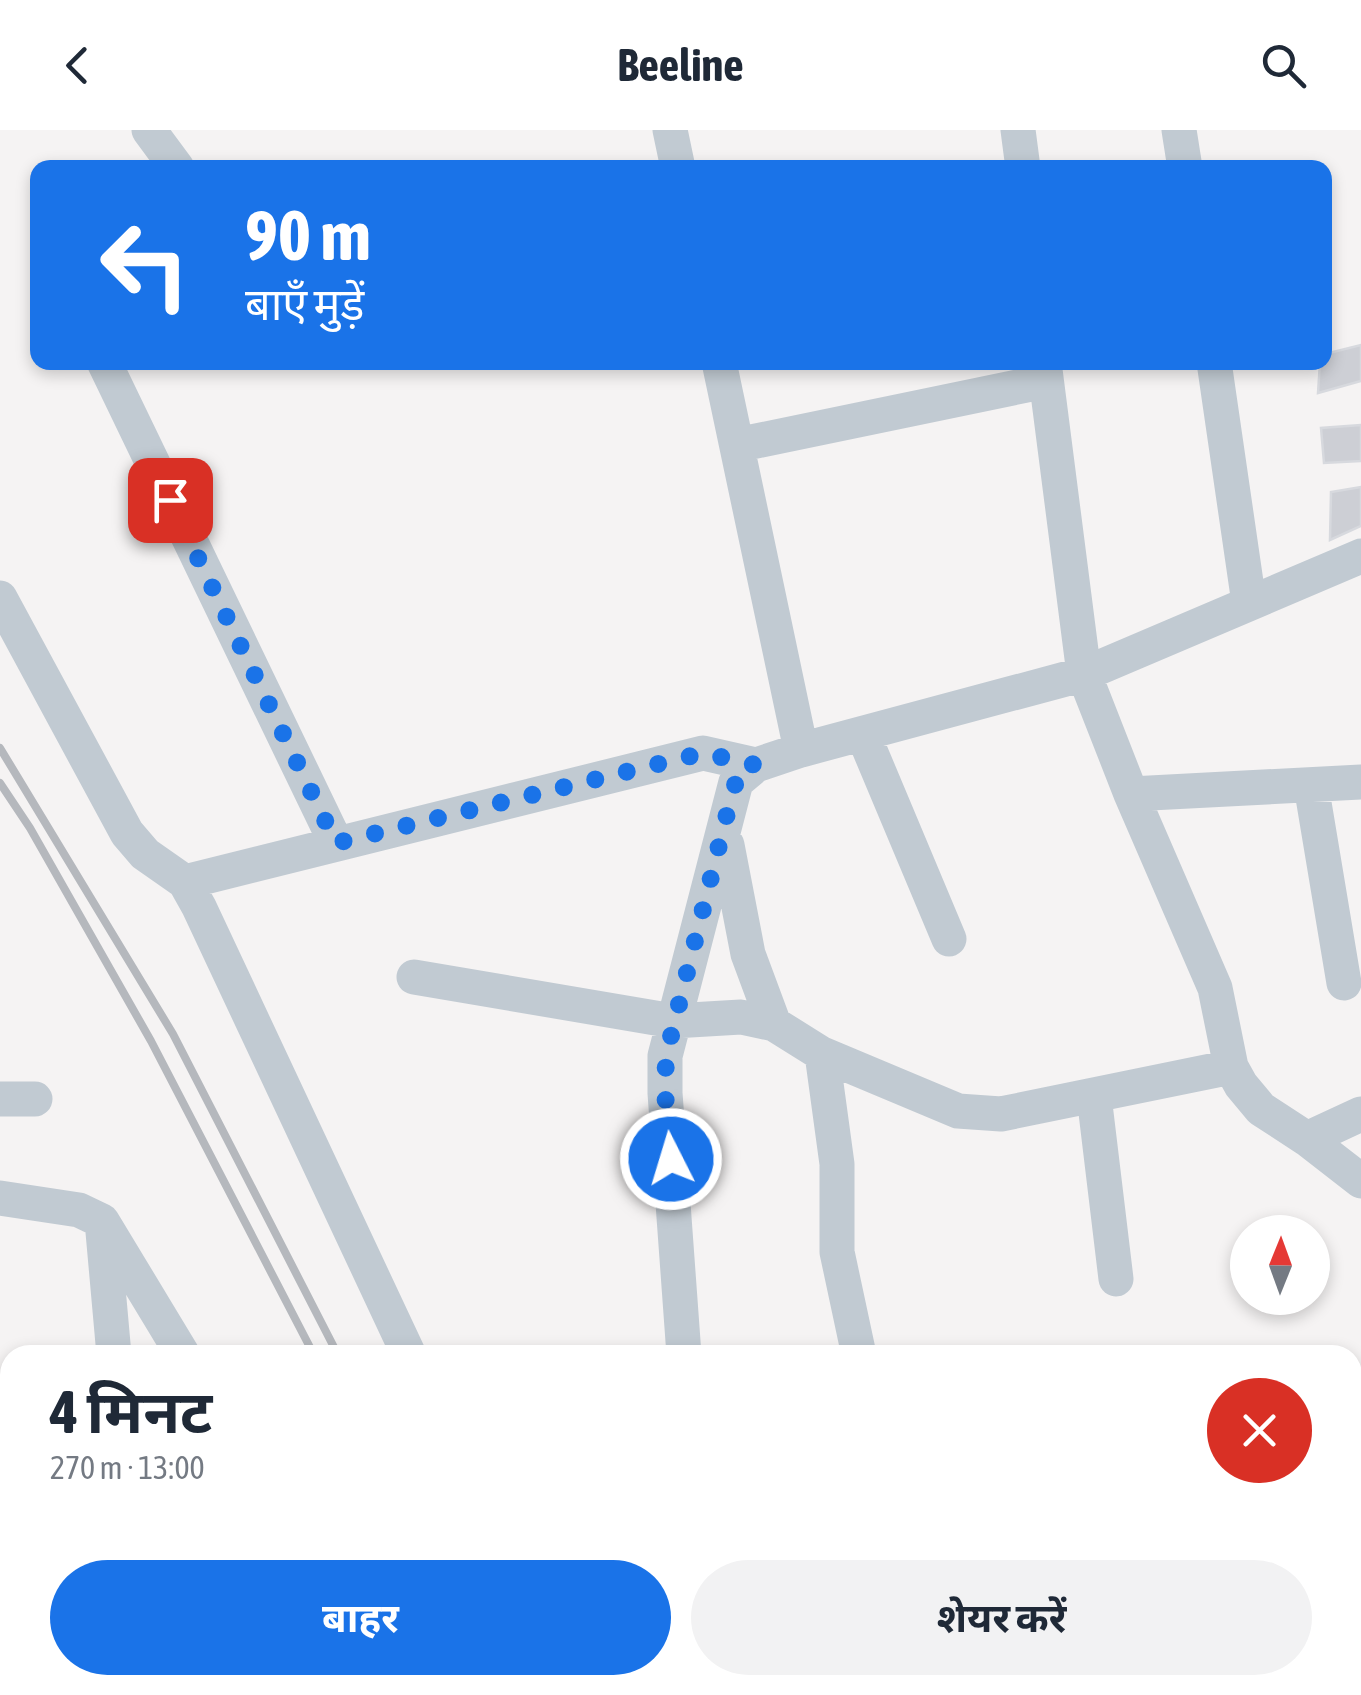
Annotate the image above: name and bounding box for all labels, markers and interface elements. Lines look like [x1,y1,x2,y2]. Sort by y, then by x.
icon: back [50,38,105,93]
icon: search [1256,38,1311,93]
text: Beeline [617,39,744,91]
text: 90 m [245,195,371,275]
icon: left [80,200,210,330]
text: बाएँ मुड़ें [245,278,364,330]
pin [128,458,213,543]
icon: arrive [143,473,198,528]
position arrow [619,1107,723,1211]
north arrow [1230,1215,1330,1315]
map controls [1230,1215,1330,1315]
text: 4 मिनट [50,1377,212,1446]
button: close [1207,1378,1312,1483]
text: 270 m · 13:00 [50,1449,205,1486]
button: बाहर [50,1560,671,1675]
button: शेयर करें [691,1560,1312,1675]

